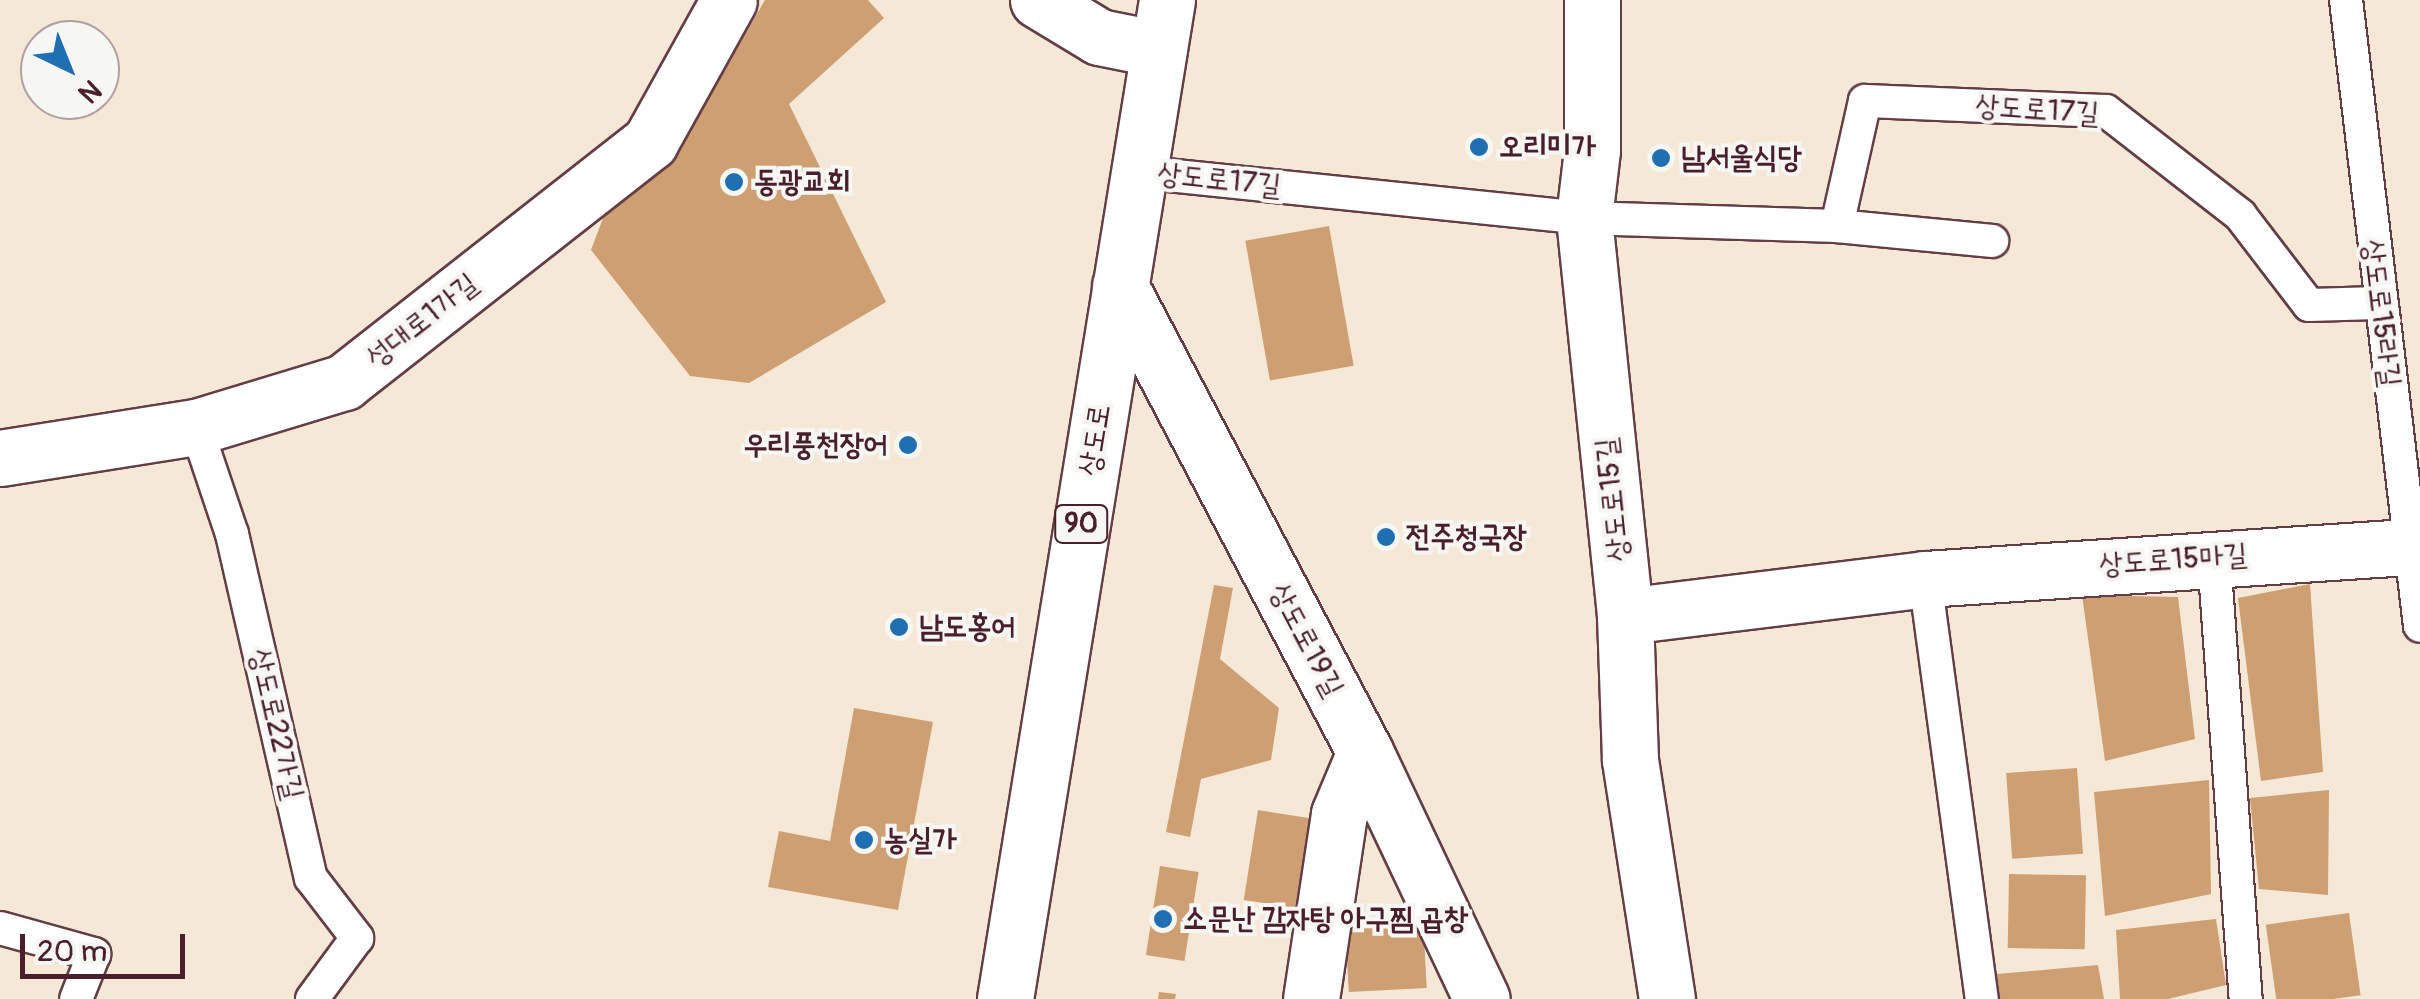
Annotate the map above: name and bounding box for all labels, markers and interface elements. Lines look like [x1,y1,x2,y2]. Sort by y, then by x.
north arrow [20,20,120,120]
text: N [71,72,108,110]
street label: 상도로17길 [1974,88,2100,132]
place label: 오리미가 [1499,129,1596,165]
marker: 오리미가 [1468,136,1490,158]
place label: 남서울식당 [1681,140,1802,176]
marker: 남서울식당 [1650,147,1672,169]
street label: 상도로17길 [1155,156,1283,204]
place label: 동광교회 [754,164,851,200]
marker: 동광교회 [723,171,745,193]
street label: 상도로15라길 [2354,237,2408,389]
street label: 성대로1가길 [359,266,485,376]
street label: 상도로 [1072,401,1118,479]
place label: 우리풍천장어 [743,427,888,463]
marker: 우리풍천장어 [897,434,919,456]
street label: 상도로15길 [1589,436,1637,564]
road number: 90 [1054,501,1108,547]
place label: 전주청국장 [1406,519,1527,555]
marker: 전주청국장 [1375,526,1397,548]
street label: 상도로15마길 [2098,537,2248,583]
street label: 상도로19길 [1261,577,1351,703]
place label: 남도홍어 [919,609,1016,645]
marker: 남도홍어 [888,616,910,638]
street label: 상도로22가길 [241,645,311,803]
place label: 농실가 [884,822,956,858]
marker: 농실가 [853,829,875,851]
place label: 소문난 감자탕 아구찜 곱창 [1183,901,1468,937]
marker: 소문난 감자탕 아구찜 곱창 [1152,908,1174,930]
scale bar [25,914,190,976]
text: 20 m [37,933,107,970]

